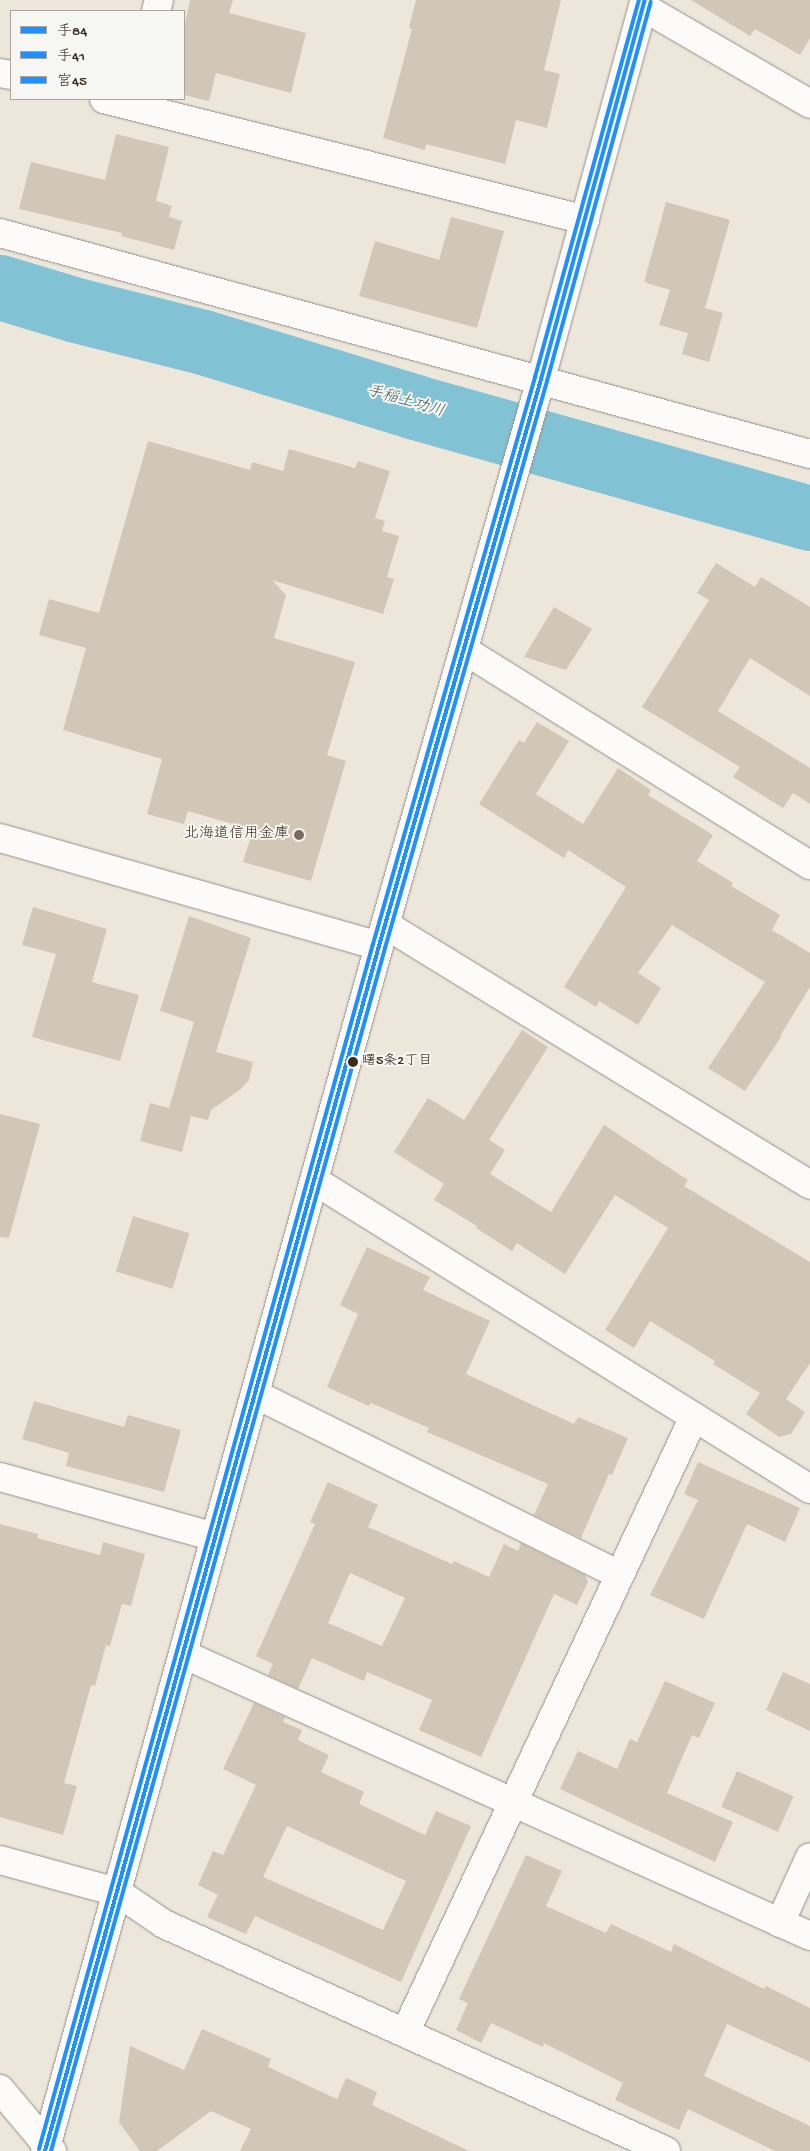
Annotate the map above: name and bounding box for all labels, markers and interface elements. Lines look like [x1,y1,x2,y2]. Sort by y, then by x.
legend [10,10,185,100]
text: 手84 [57,23,87,41]
text: 手41 [57,48,85,66]
text: 宮45 [57,73,87,91]
water label: 手稲土功川 [364,383,446,423]
place label: 北海道信用金庫 [184,826,289,844]
marker: 北海道信用金庫 [293,829,305,841]
place label: 曙5条2丁目 [362,1054,432,1070]
marker: 曙5条2丁目 [348,1057,358,1067]

